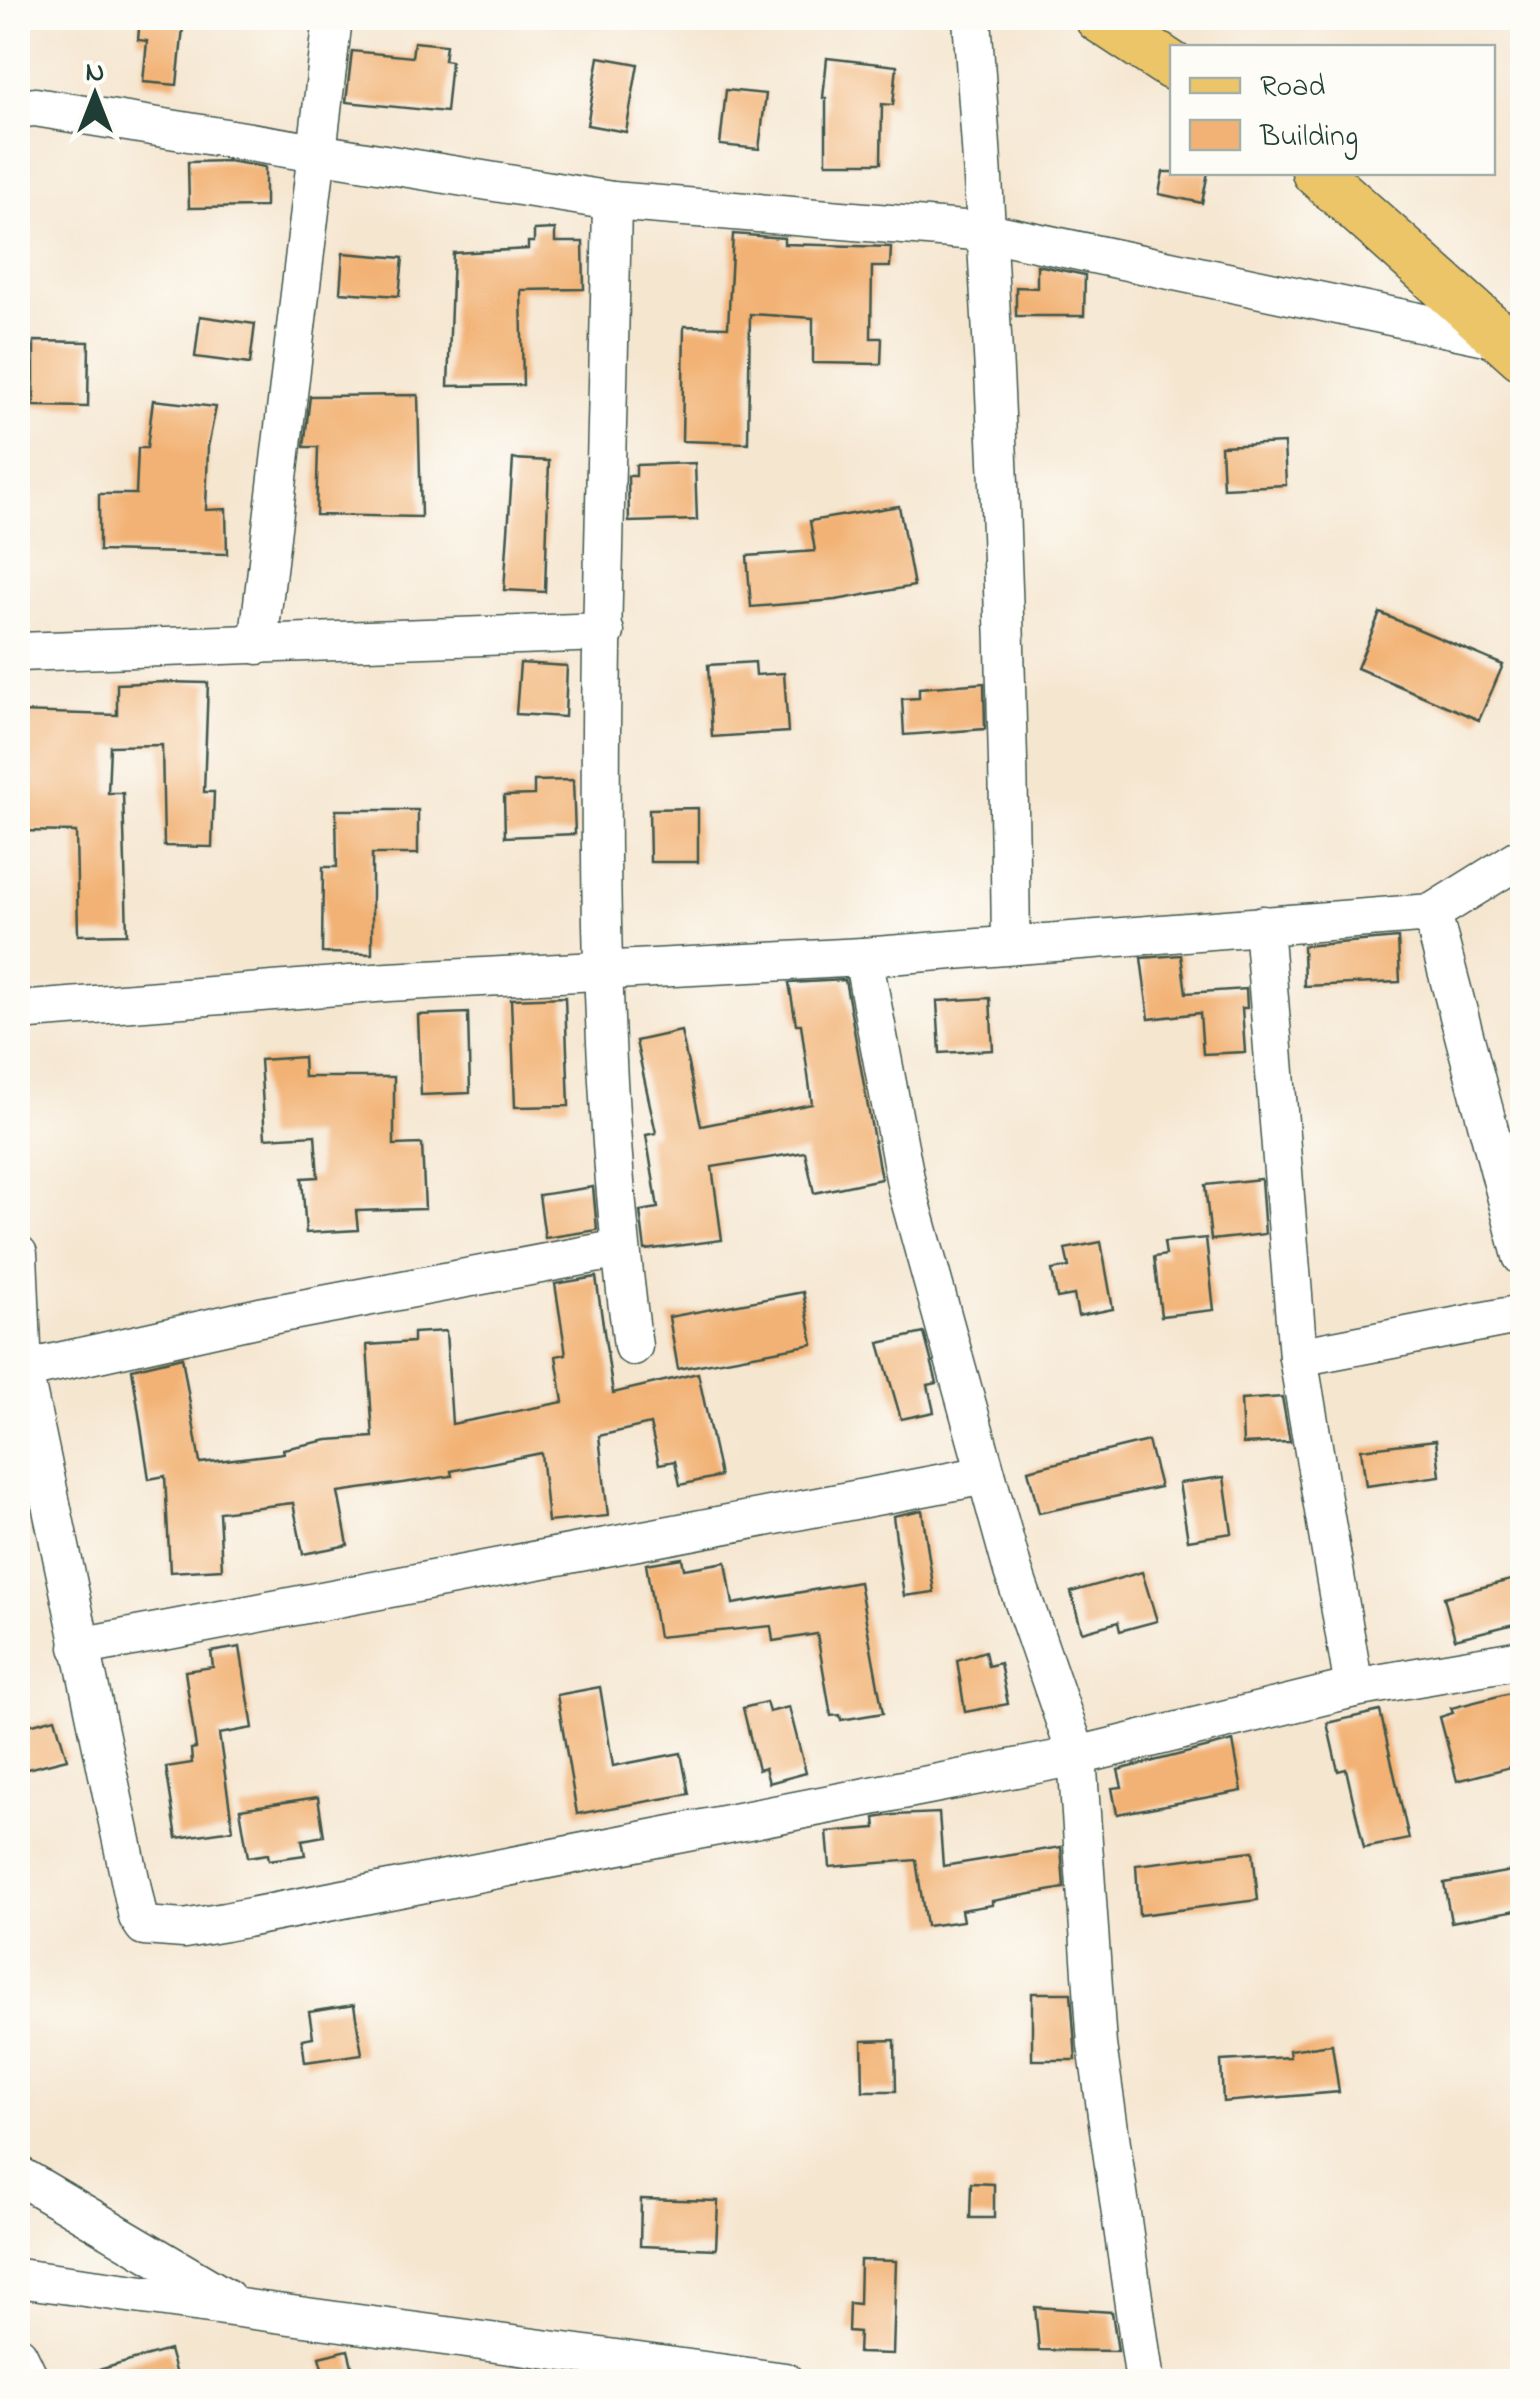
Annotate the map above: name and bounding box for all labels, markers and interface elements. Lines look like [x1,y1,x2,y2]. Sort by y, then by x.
north arrow [45,45,145,145]
legend [1170,45,1495,175]
text: N [86,53,104,94]
text: Road [1260,66,1325,110]
text: Building [1259,116,1358,160]

